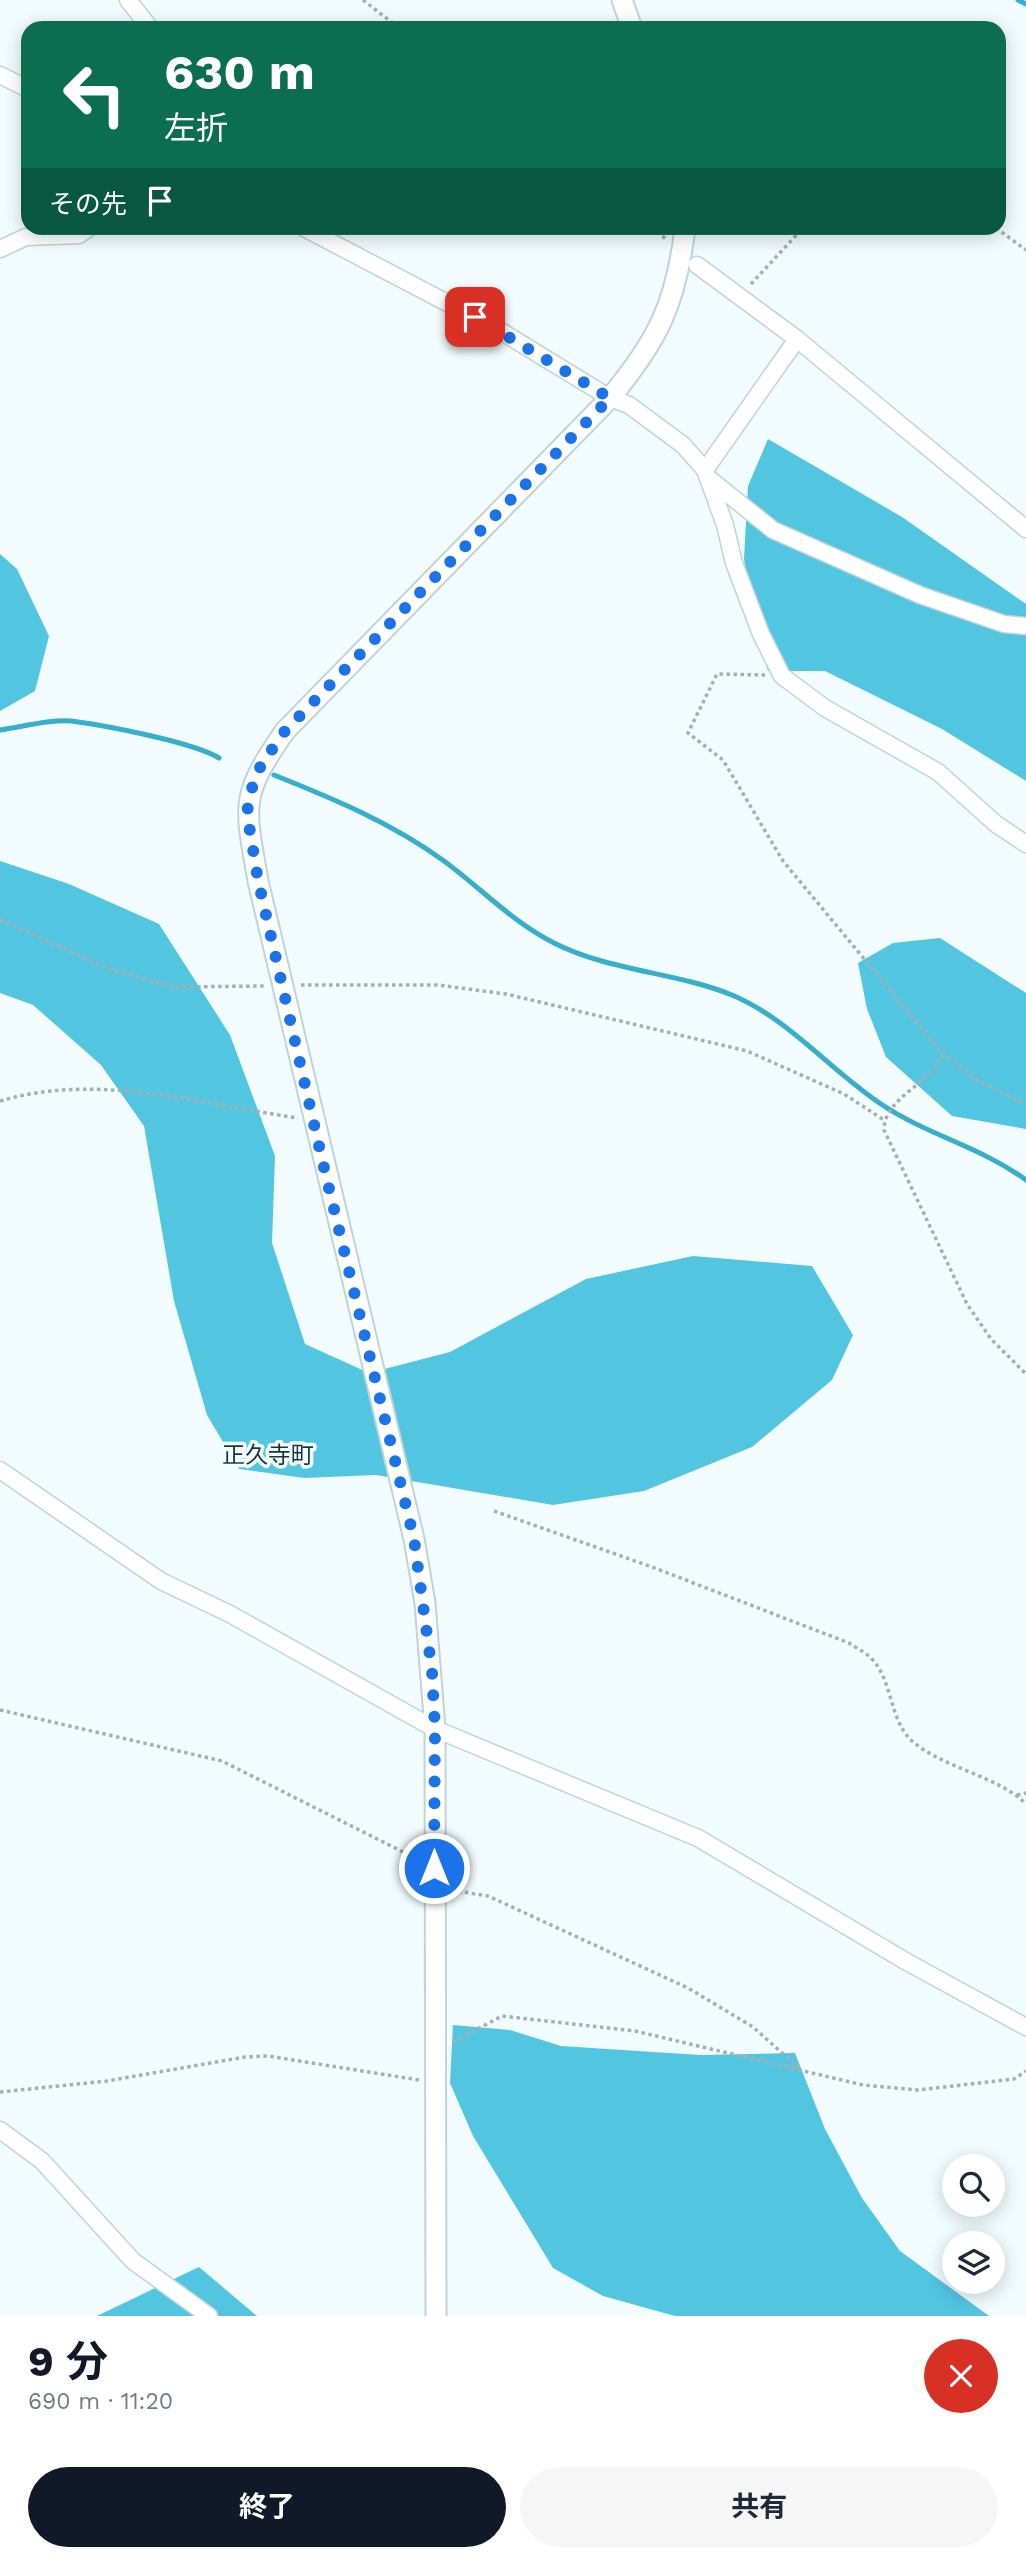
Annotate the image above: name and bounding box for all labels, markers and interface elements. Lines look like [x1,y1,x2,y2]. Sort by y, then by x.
text: 630 m [164,43,315,101]
icon: left [49,49,140,140]
text: 左折 [164,109,228,147]
icon: arrive [141,182,179,220]
text: その先 [49,189,127,219]
pin [445,287,505,347]
icon: arrive [456,298,494,336]
district label: 正久寺町 [222,1442,314,1469]
position arrow [397,1831,471,1905]
map controls [942,2154,1005,2294]
button: search [942,2154,1005,2217]
button: layers [942,2231,1005,2294]
text: 9 分 [28,2337,108,2386]
button: close [924,2339,998,2413]
text: 690 m · 11:20 [28,2388,173,2415]
button: 終了 [28,2467,506,2547]
button: 共有 [520,2467,998,2547]

